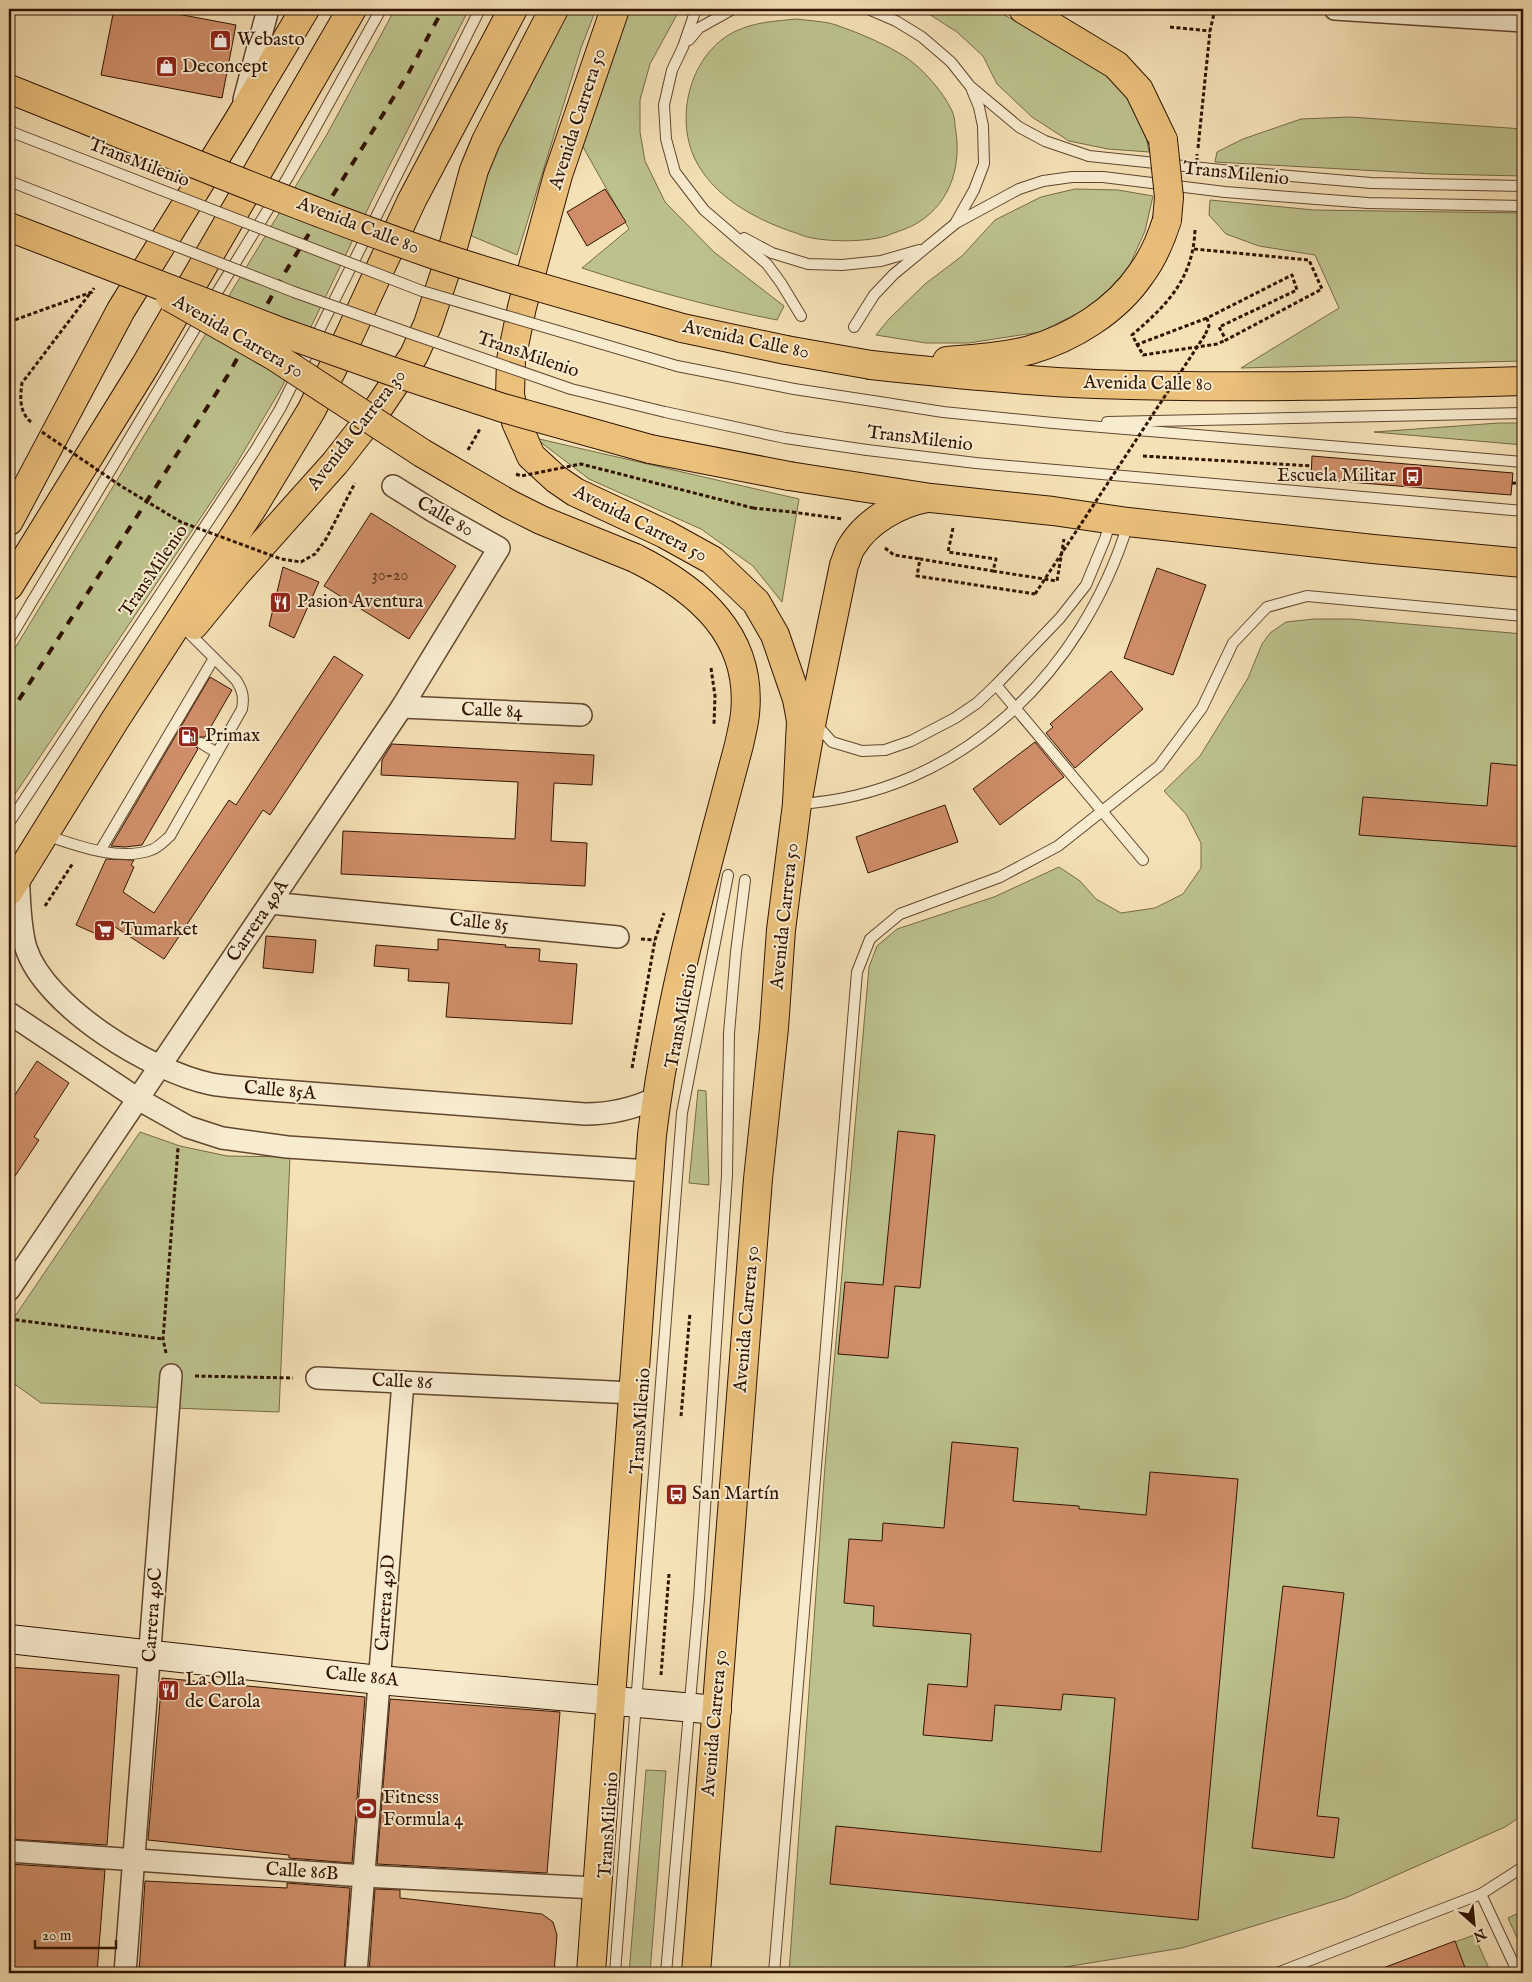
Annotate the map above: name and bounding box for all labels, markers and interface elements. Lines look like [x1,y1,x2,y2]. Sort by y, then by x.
shop icon: Webasto [209,28,233,52]
place label: Webasto [237,28,305,52]
street label: Avenida Carrera 50 [544,45,612,194]
shop icon: Deconcept [154,55,178,79]
place label: Deconcept [182,55,269,79]
street label: TransMilenio [85,133,193,193]
street label: TransMilenio [1182,157,1290,191]
street label: Avenida Calle 80 [293,191,422,260]
street label: Avenida Carrera 50 [167,289,308,384]
street label: Avenida Calle 80 [679,315,812,365]
street label: TransMilenio [474,326,582,384]
street label: Avenida Carrera 30 [302,365,412,496]
street label: Avenida Calle 80 [1082,371,1213,397]
street label: TransMilenio [866,421,974,457]
place label: Escuela Militar [1277,464,1396,488]
bus stop icon: Escuela Militar [1400,464,1424,488]
street label: Avenida Carrera 50 [568,479,711,568]
street label: Calle 80 [412,491,478,543]
street label: TransMilenio [114,520,194,622]
house number: 30-20 [372,566,408,586]
restaurant icon: Pasion Aventura [269,590,293,614]
place label: Pasion Aventura [297,590,424,614]
street label: Calle 84 [461,698,524,724]
fuel station icon: Primax [177,724,201,748]
place label: Primax [205,724,260,748]
street label: Avenida Carrera 50 [765,842,805,991]
street label: Carrera 49A [222,874,295,967]
street label: Calle 85 [448,908,510,938]
supermarket icon: Tumarket [93,918,117,942]
place label: Tumarket [121,918,199,942]
street label: TransMilenio [660,961,704,1071]
street label: Calle 85A [243,1076,318,1106]
street label: Avenida Carrera 50 [729,1245,765,1394]
street label: TransMilenio [625,1367,657,1475]
street label: Calle 86 [371,1368,434,1396]
bus stop icon: San Martín [664,1482,688,1506]
place label: San Martín [692,1482,779,1506]
street label: Carrera 49D [371,1554,401,1652]
street label: Carrera 49C [138,1567,168,1663]
street label: Avenida Carrera 50 [697,1649,733,1798]
street label: Calle 86A [324,1661,401,1693]
place label: La Olla de Carola [185,1668,261,1714]
restaurant icon: La Olla de Carola [157,1679,181,1703]
street label: TransMilenio [593,1771,625,1879]
place label: Fitness Formula 4 [383,1786,464,1832]
sports icon: Fitness Formula 4 [355,1797,379,1821]
street label: Calle 86B [265,1857,339,1887]
north arrow [1450,1900,1500,1950]
scale bar [35,1917,116,1949]
text: N [1470,1923,1490,1945]
text: 20 m [42,1926,72,1945]

